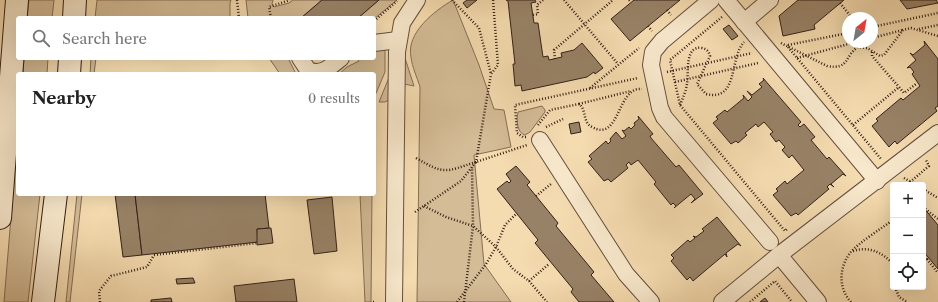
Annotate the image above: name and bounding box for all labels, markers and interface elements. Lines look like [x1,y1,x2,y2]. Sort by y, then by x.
north arrow [842,12,878,48]
search box [16,16,376,60]
icon: search [30,27,52,49]
text: Search here [62,29,147,48]
text: Nearby [32,88,96,108]
text: 0 results [308,90,360,106]
map controls [890,182,926,290]
button: + [890,182,926,218]
button: − [890,218,926,254]
button: locate [890,254,926,290]

